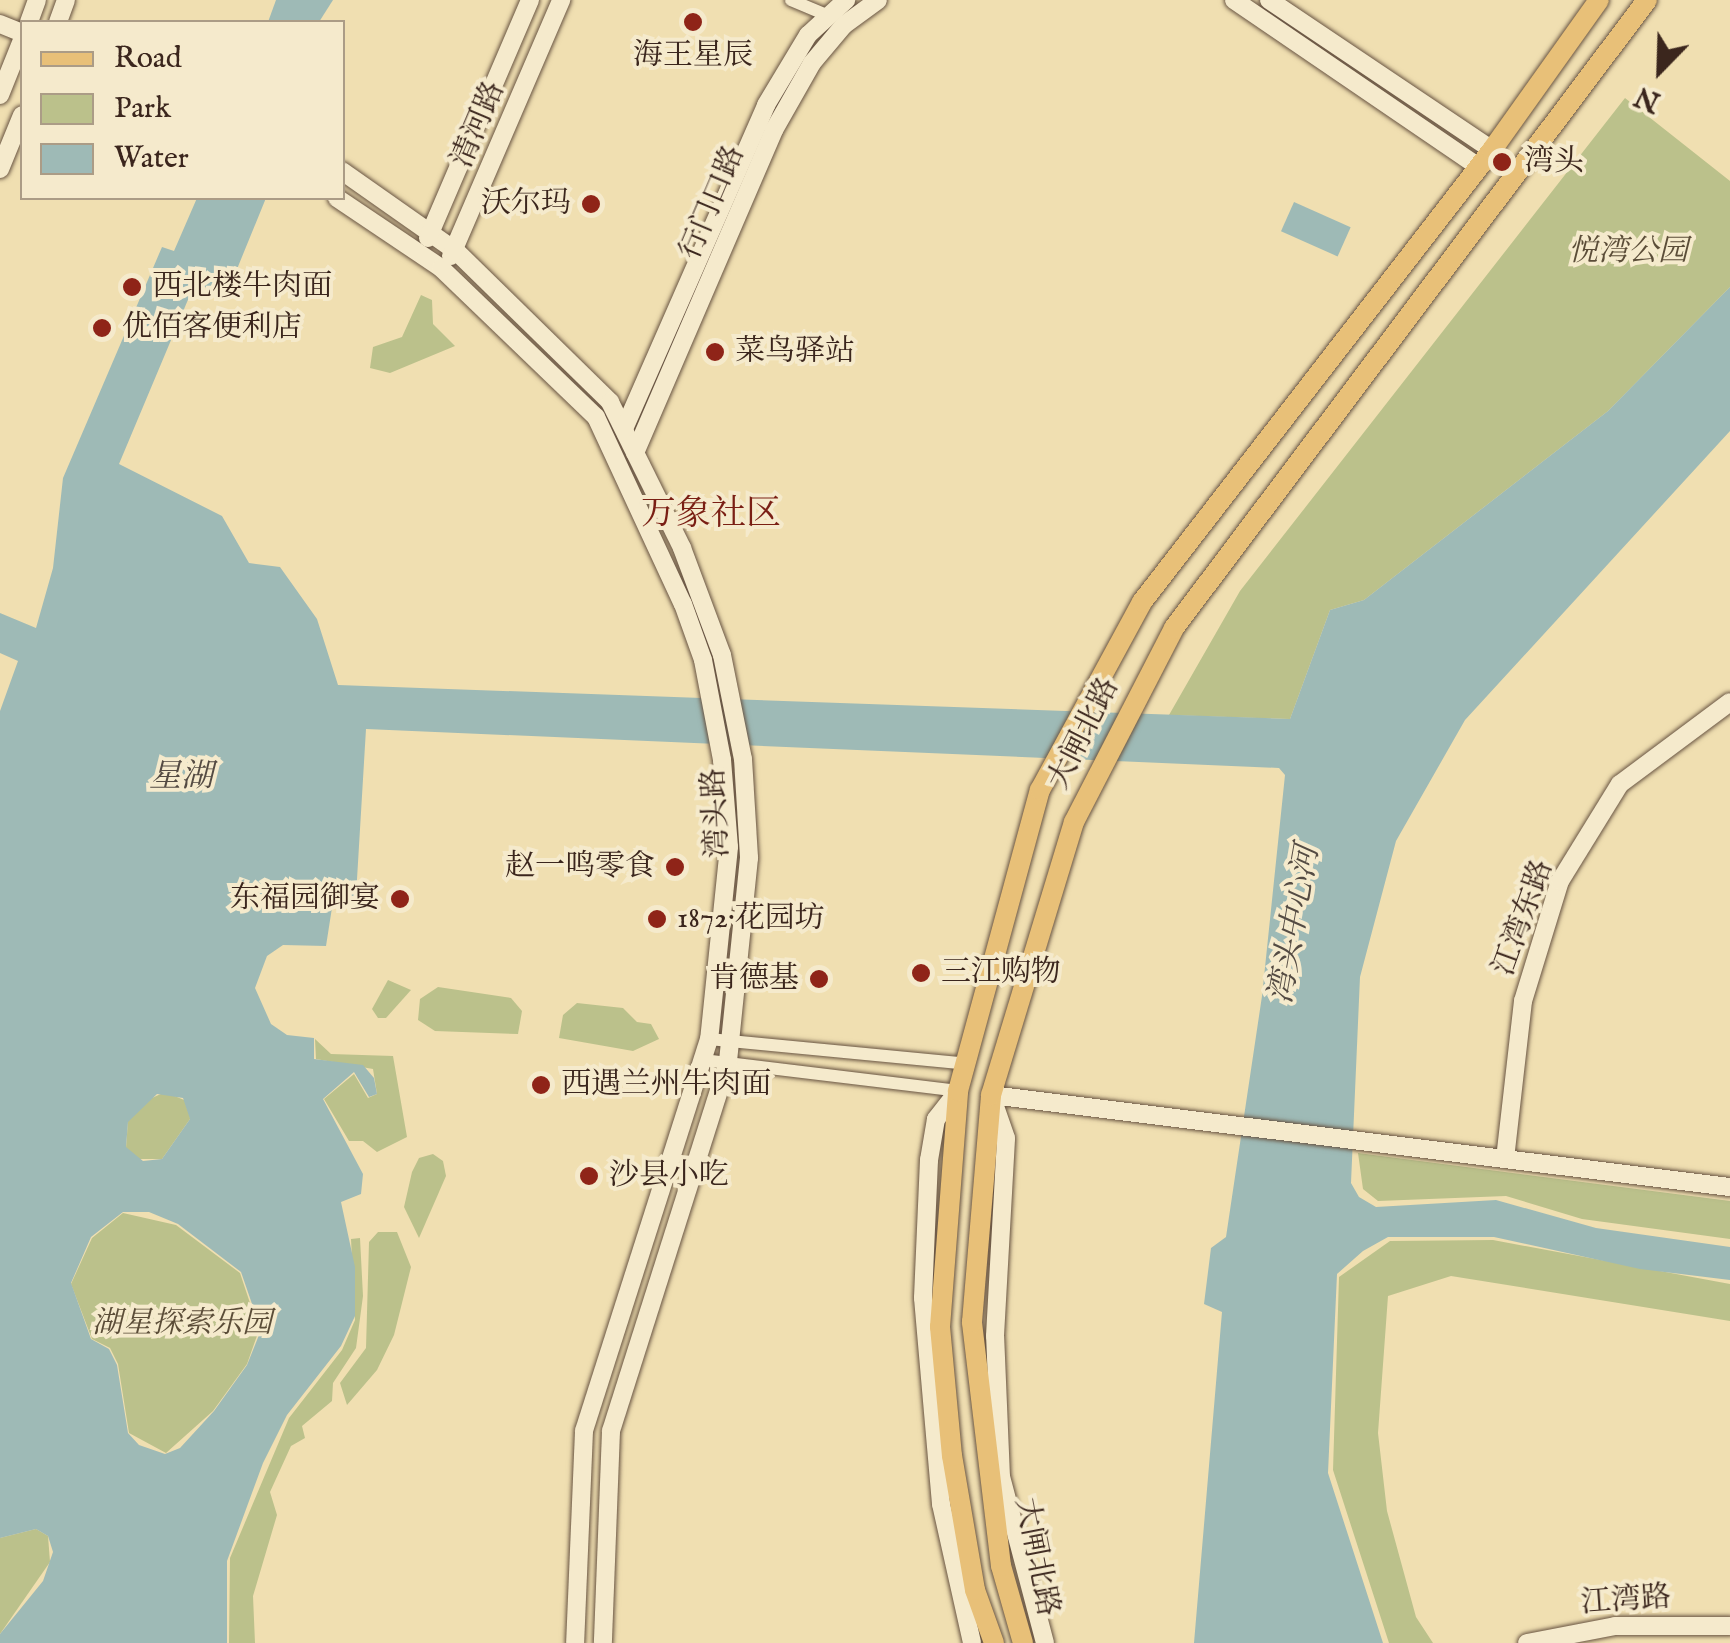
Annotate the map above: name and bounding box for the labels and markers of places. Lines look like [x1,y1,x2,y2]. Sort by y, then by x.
marker: 海王星辰 [682,11,704,33]
place label: 海王星辰 [633,38,753,74]
place label: 湾头 [1524,144,1584,180]
marker: 湾头 [1489,149,1515,175]
place label: 沃尔玛 [481,186,571,222]
marker: 沃尔玛 [580,193,602,215]
place label: 西北楼牛肉面 [152,269,332,305]
marker: 西北楼牛肉面 [121,276,143,298]
place label: 优佰客便利店 [122,310,302,346]
marker: 优佰客便利店 [91,317,113,339]
place label: 菜鸟驿站 [735,334,855,370]
marker: 菜鸟驿站 [704,341,726,363]
place label: 赵一鸣零食 [505,849,655,885]
marker: 赵一鸣零食 [664,856,686,878]
place label: 东福园御宴 [230,881,380,917]
marker: 东福园御宴 [389,888,411,910]
place label: 1872·花园坊 [677,901,825,937]
marker: 1872·花园坊 [646,908,668,930]
place label: 三江购物 [941,955,1061,991]
place label: 肯德基 [709,961,799,997]
marker: 三江购物 [910,962,932,984]
marker: 肯德基 [808,968,830,990]
place label: 西遇兰州牛肉面 [561,1067,771,1103]
marker: 西遇兰州牛肉面 [530,1074,552,1096]
place label: 沙县小吃 [609,1158,729,1194]
marker: 沙县小吃 [578,1165,600,1187]

